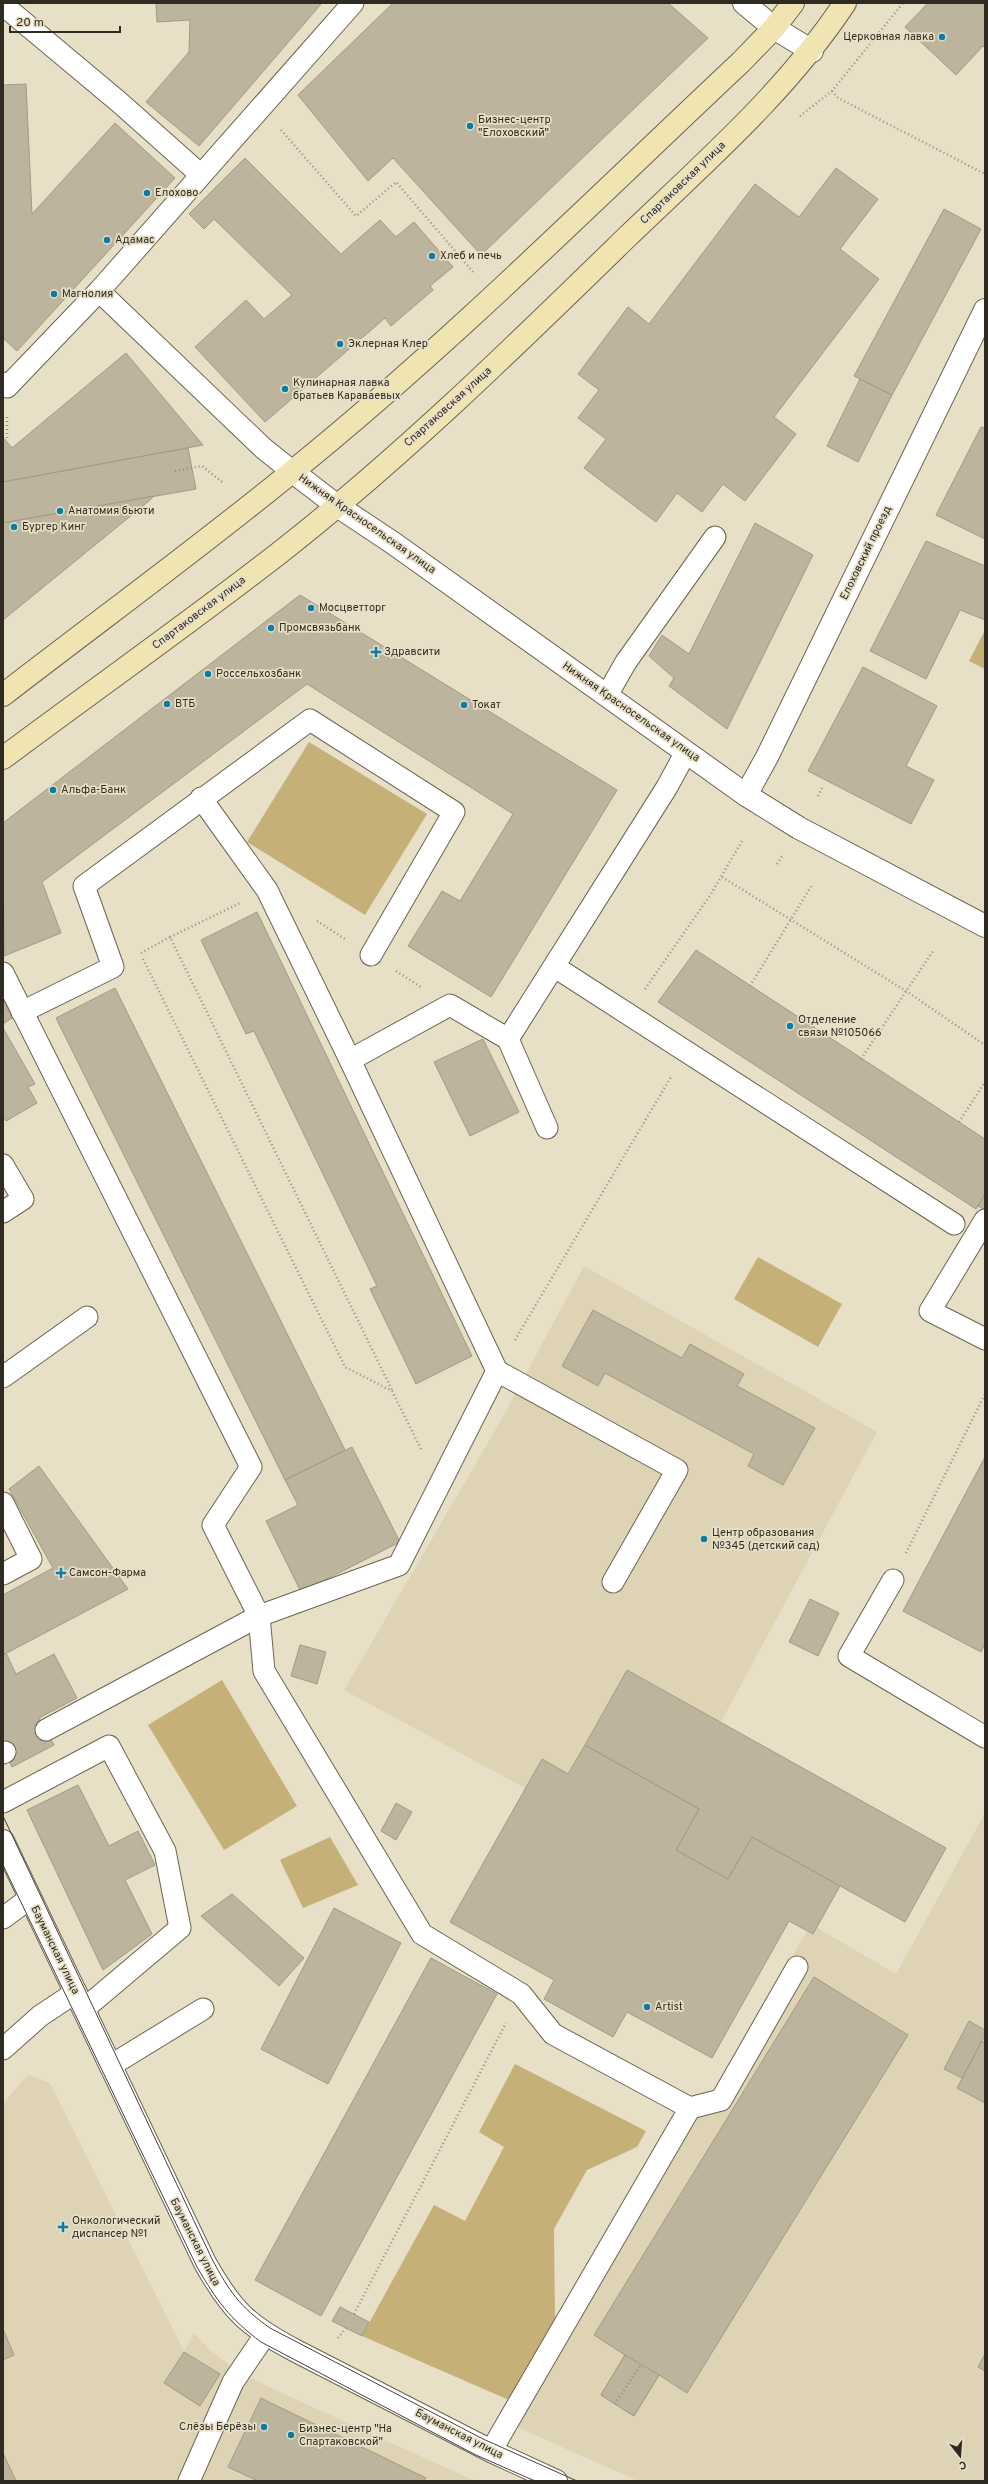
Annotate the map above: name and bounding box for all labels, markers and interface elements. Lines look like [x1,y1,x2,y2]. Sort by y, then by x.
scale bar [10,8,120,34]
text: 20 m [16,15,44,31]
place label: Церковная лавка [843,30,934,44]
marker: Церковная лавка [937,32,947,42]
place label: Бизнес-центр "Елоховский" [478,113,551,140]
marker: Бизнес-центр "Елоховский" [465,121,475,131]
street label: Спартаковская улица [637,139,729,227]
place label: Елохово [155,186,199,200]
marker: Елохово [142,188,152,198]
place label: Адамас [115,233,155,247]
marker: Адамас [102,235,112,245]
place label: Хлеб и печь [440,249,502,263]
marker: Хлеб и печь [427,251,437,261]
place label: Магнолия [62,287,113,301]
marker: Магнолия [49,289,59,299]
place label: Эклерная Клер [348,337,428,351]
marker: Эклерная Клер [335,339,345,349]
street label: Спартаковская улица [401,364,495,450]
place label: Кулинарная лавка братьев Караваевых [293,376,401,403]
marker: Кулинарная лавка братьев Караваевых [280,384,290,394]
street label: Нижняя Красносельская улица [295,471,439,577]
place label: Анатомия бьюти [68,504,154,518]
street label: Елоховский проезд [837,504,895,602]
marker: Анатомия бьюти [55,506,65,516]
place label: Бургер Кинг [22,520,86,534]
marker: Бургер Кинг [9,522,19,532]
street label: Спартаковская улица [150,573,249,653]
place label: Мосцветторг [319,601,386,615]
marker: Мосцветторг [306,603,316,613]
place label: Промсвязьбанк [279,621,361,635]
marker: Промсвязьбанк [266,623,276,633]
place label: Здравсити [384,645,440,659]
marker: Здравсити [371,647,381,657]
street label: Нижняя Красносельская улица [559,659,703,765]
place label: Россельхозбанк [216,667,301,681]
marker: Россельхозбанк [203,669,213,679]
place label: ВТБ [175,697,196,711]
place label: Токат [472,698,501,712]
marker: ВТБ [162,699,172,709]
marker: Токат [459,700,469,710]
place label: Альфа-Банк [61,783,126,797]
marker: Альфа-Банк [48,785,58,795]
place label: Отделение связи №105066 [798,1013,882,1040]
marker: Отделение связи №105066 [785,1021,795,1031]
place label: Центр образования №345 (детский сад) [712,1526,820,1553]
marker: Центр образования №345 (детский сад) [699,1534,709,1544]
place label: Самсон-Фарма [69,1566,146,1580]
marker: Самсон-Фарма [56,1568,66,1578]
street label: Бауманская улица [27,1903,83,1997]
place label: Artist [655,2000,683,2014]
marker: Artist [642,2002,652,2012]
street label: Бауманская улица [167,2196,223,2289]
place label: Онкологический диспансер №1 [72,2214,160,2241]
marker: Онкологический диспансер №1 [57,2221,69,2233]
street label: Бауманская улица [413,2406,506,2462]
place label: Слёзы Берёзы [179,2420,256,2434]
marker: Слёзы Берёзы [259,2422,269,2432]
place label: Бизнес-центр "На Спартаковской" [299,2422,392,2449]
marker: Бизнес-центр "На Спартаковской" [286,2430,296,2440]
north arrow [940,2436,980,2476]
text: С [957,2457,968,2472]

